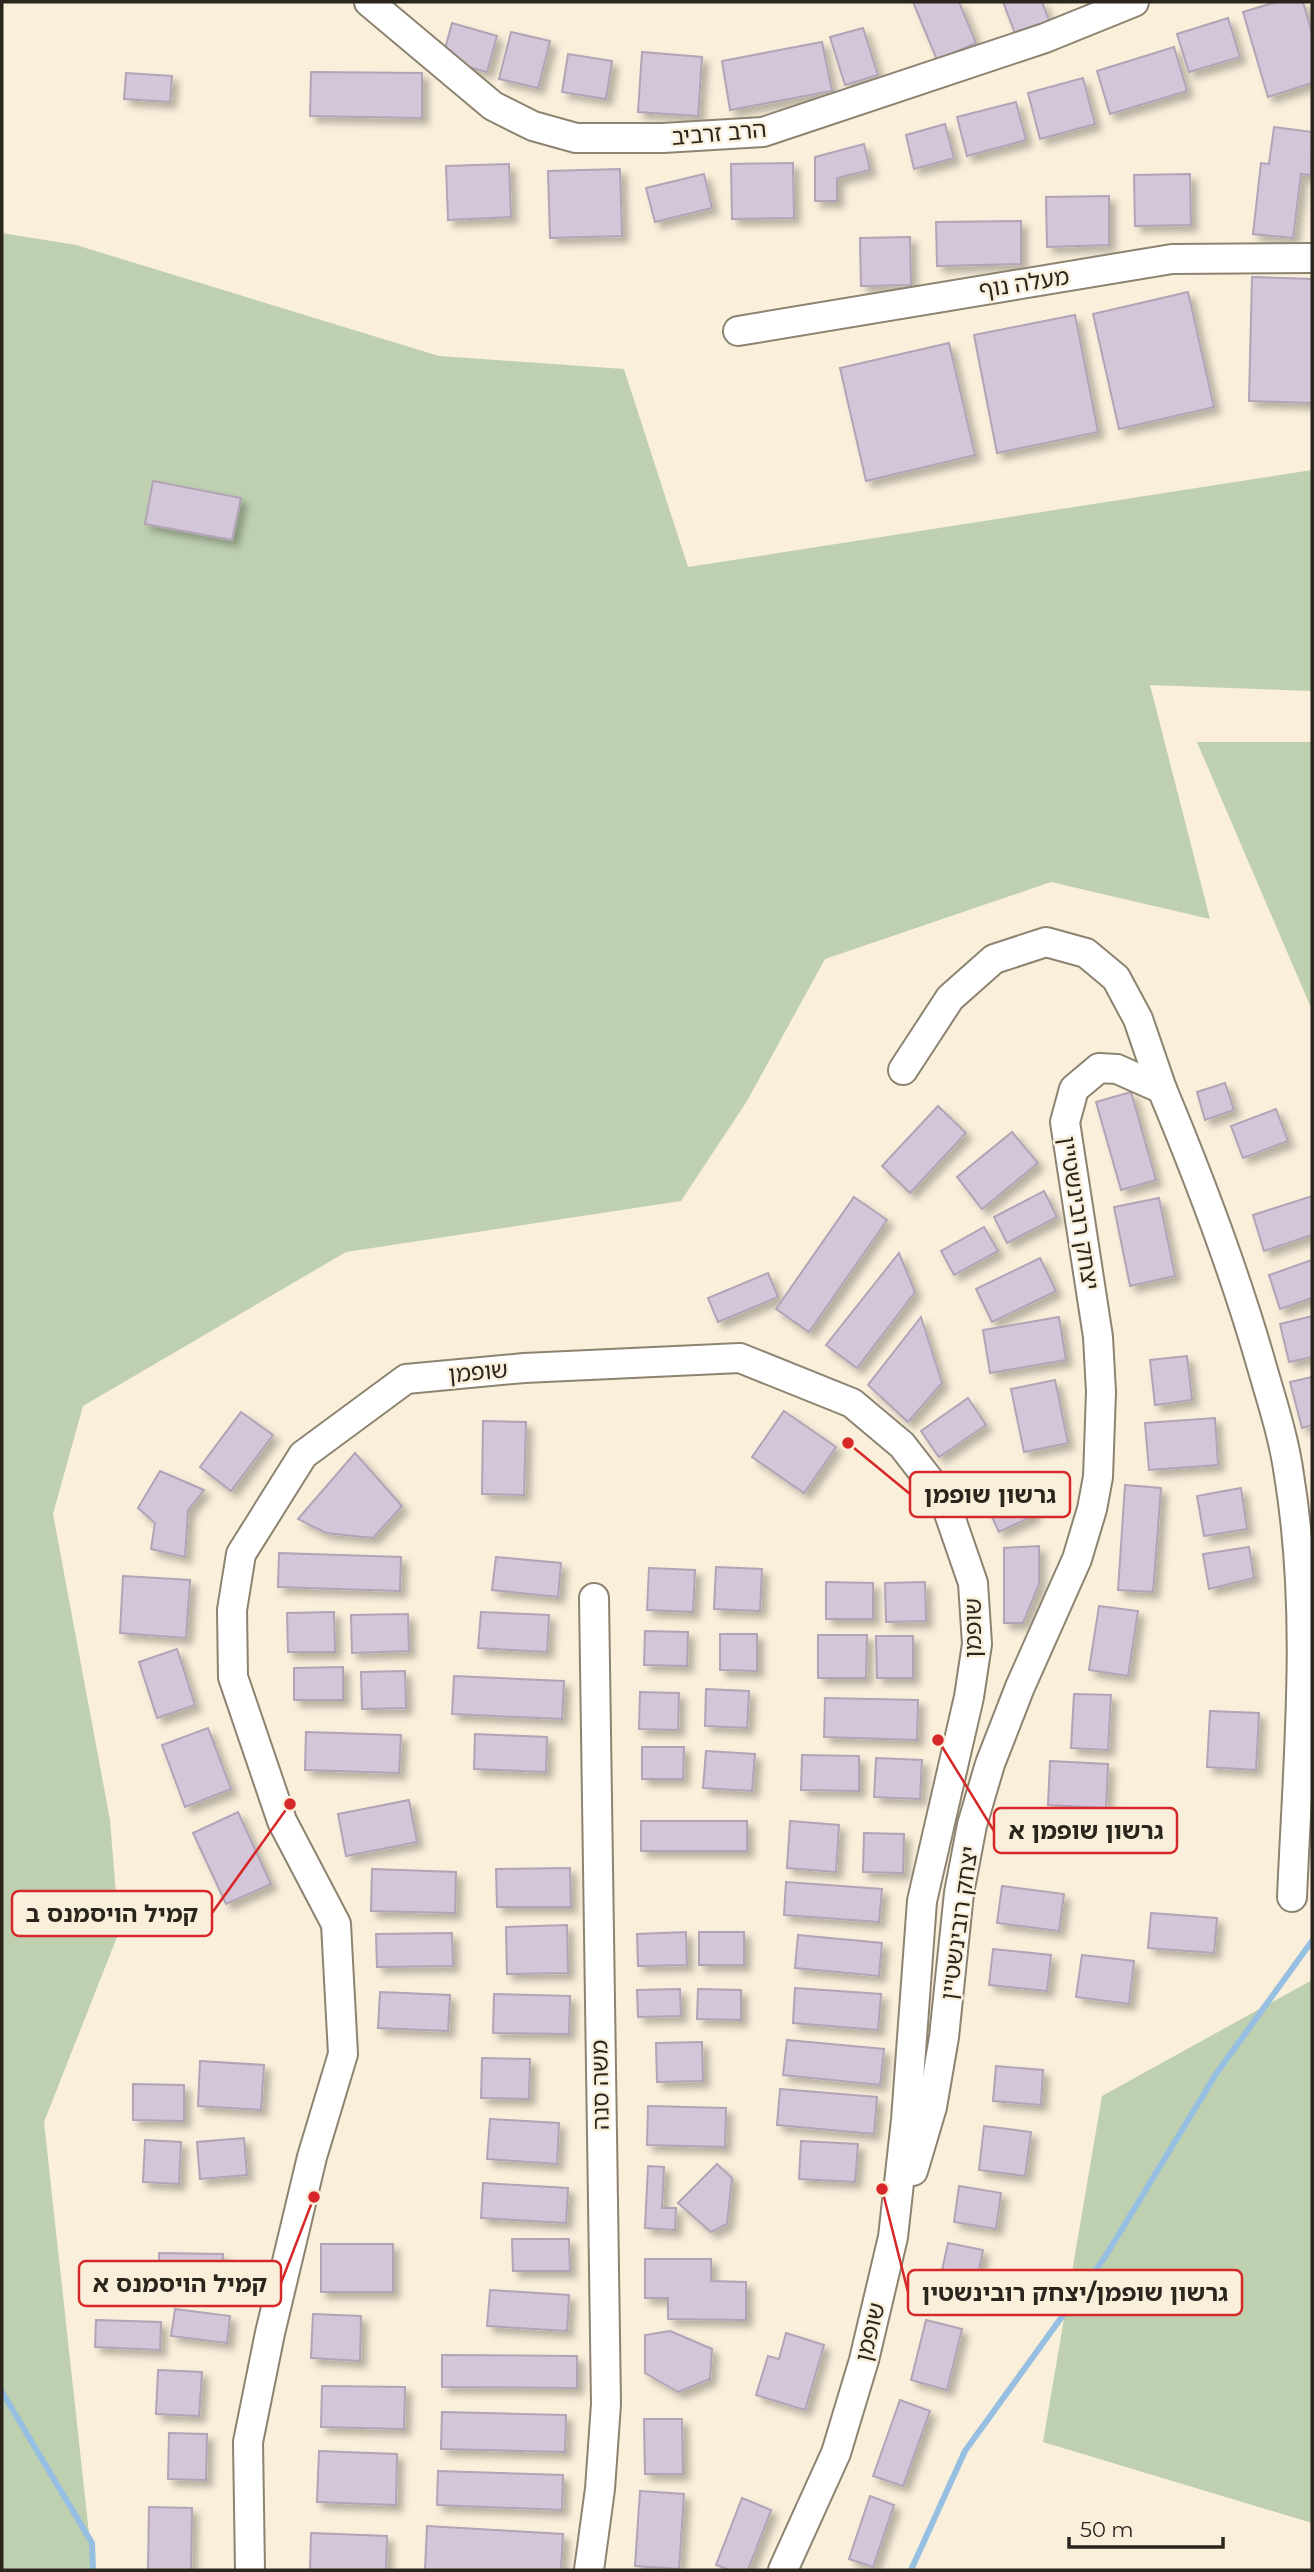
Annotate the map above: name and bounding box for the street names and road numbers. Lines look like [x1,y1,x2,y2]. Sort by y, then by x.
street label: הרב זרביב [670,115,768,151]
street label: מעלה נוף [977,262,1071,304]
street label: יצחק רובינשטיין [1053,1134,1105,1292]
street label: שופמן [447,1355,509,1389]
street label: שופמן [959,1598,987,1658]
street label: יצחק רובינשטיין [934,1844,984,2002]
street label: משה סנה [585,2040,615,2130]
street label: שופמן [849,2300,891,2364]

